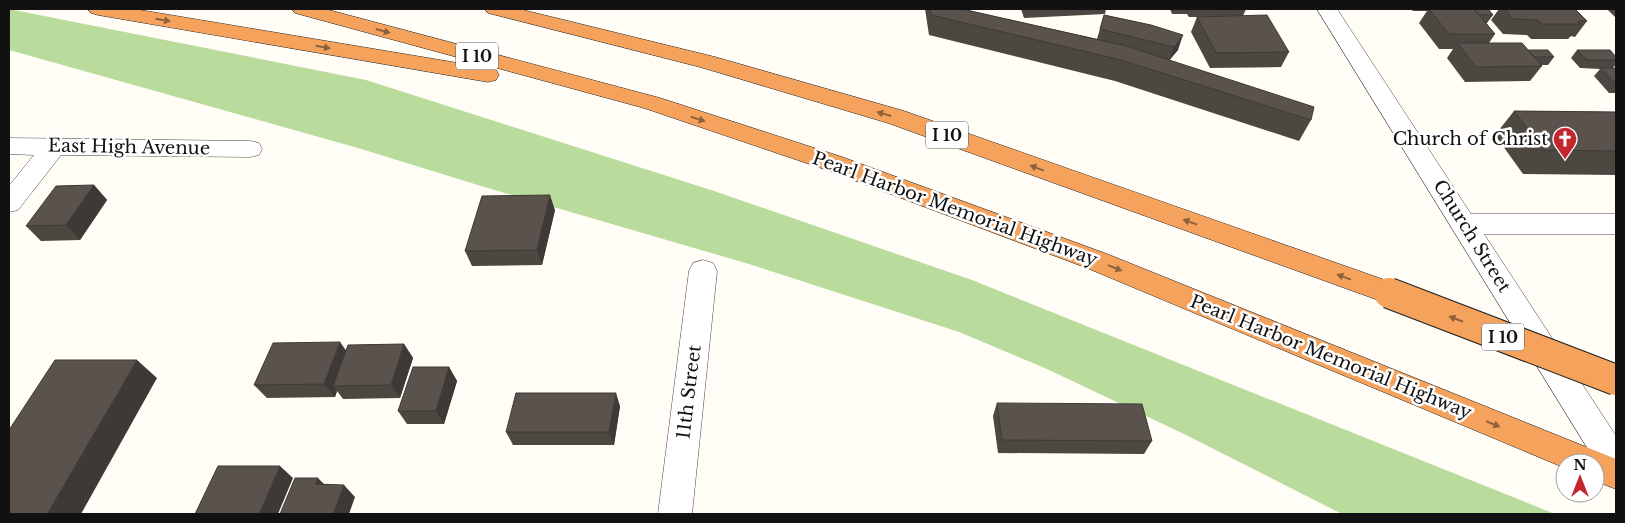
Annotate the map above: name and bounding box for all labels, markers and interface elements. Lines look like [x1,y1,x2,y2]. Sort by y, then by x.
one-way arrow [156,16,172,24]
one-way arrow [375,27,390,35]
road number: I 10 [456,42,498,70]
one-way arrow [316,44,332,52]
one-way arrow [877,109,892,117]
one-way arrow [691,115,706,123]
road number: I 10 [926,122,968,148]
church icon: Church of Christ [1552,126,1578,160]
place label: Church of Christ [1393,128,1548,150]
street label: East High Avenue [48,135,210,159]
street label: Pearl Harbor Memorial Highway [809,147,1101,271]
one-way arrow [1030,164,1045,171]
street label: Church Street [1429,176,1516,297]
one-way arrow [1183,218,1198,225]
one-way arrow [1108,264,1123,272]
one-way arrow [1336,273,1351,280]
street label: Pearl Harbor Memorial Highway [1187,290,1476,424]
one-way arrow [1449,315,1464,322]
road number: I 10 [1482,324,1524,351]
street label: 11th Street [672,344,706,440]
one-way arrow [1486,420,1501,428]
north arrow [1555,453,1605,503]
text: N [1573,456,1587,474]

